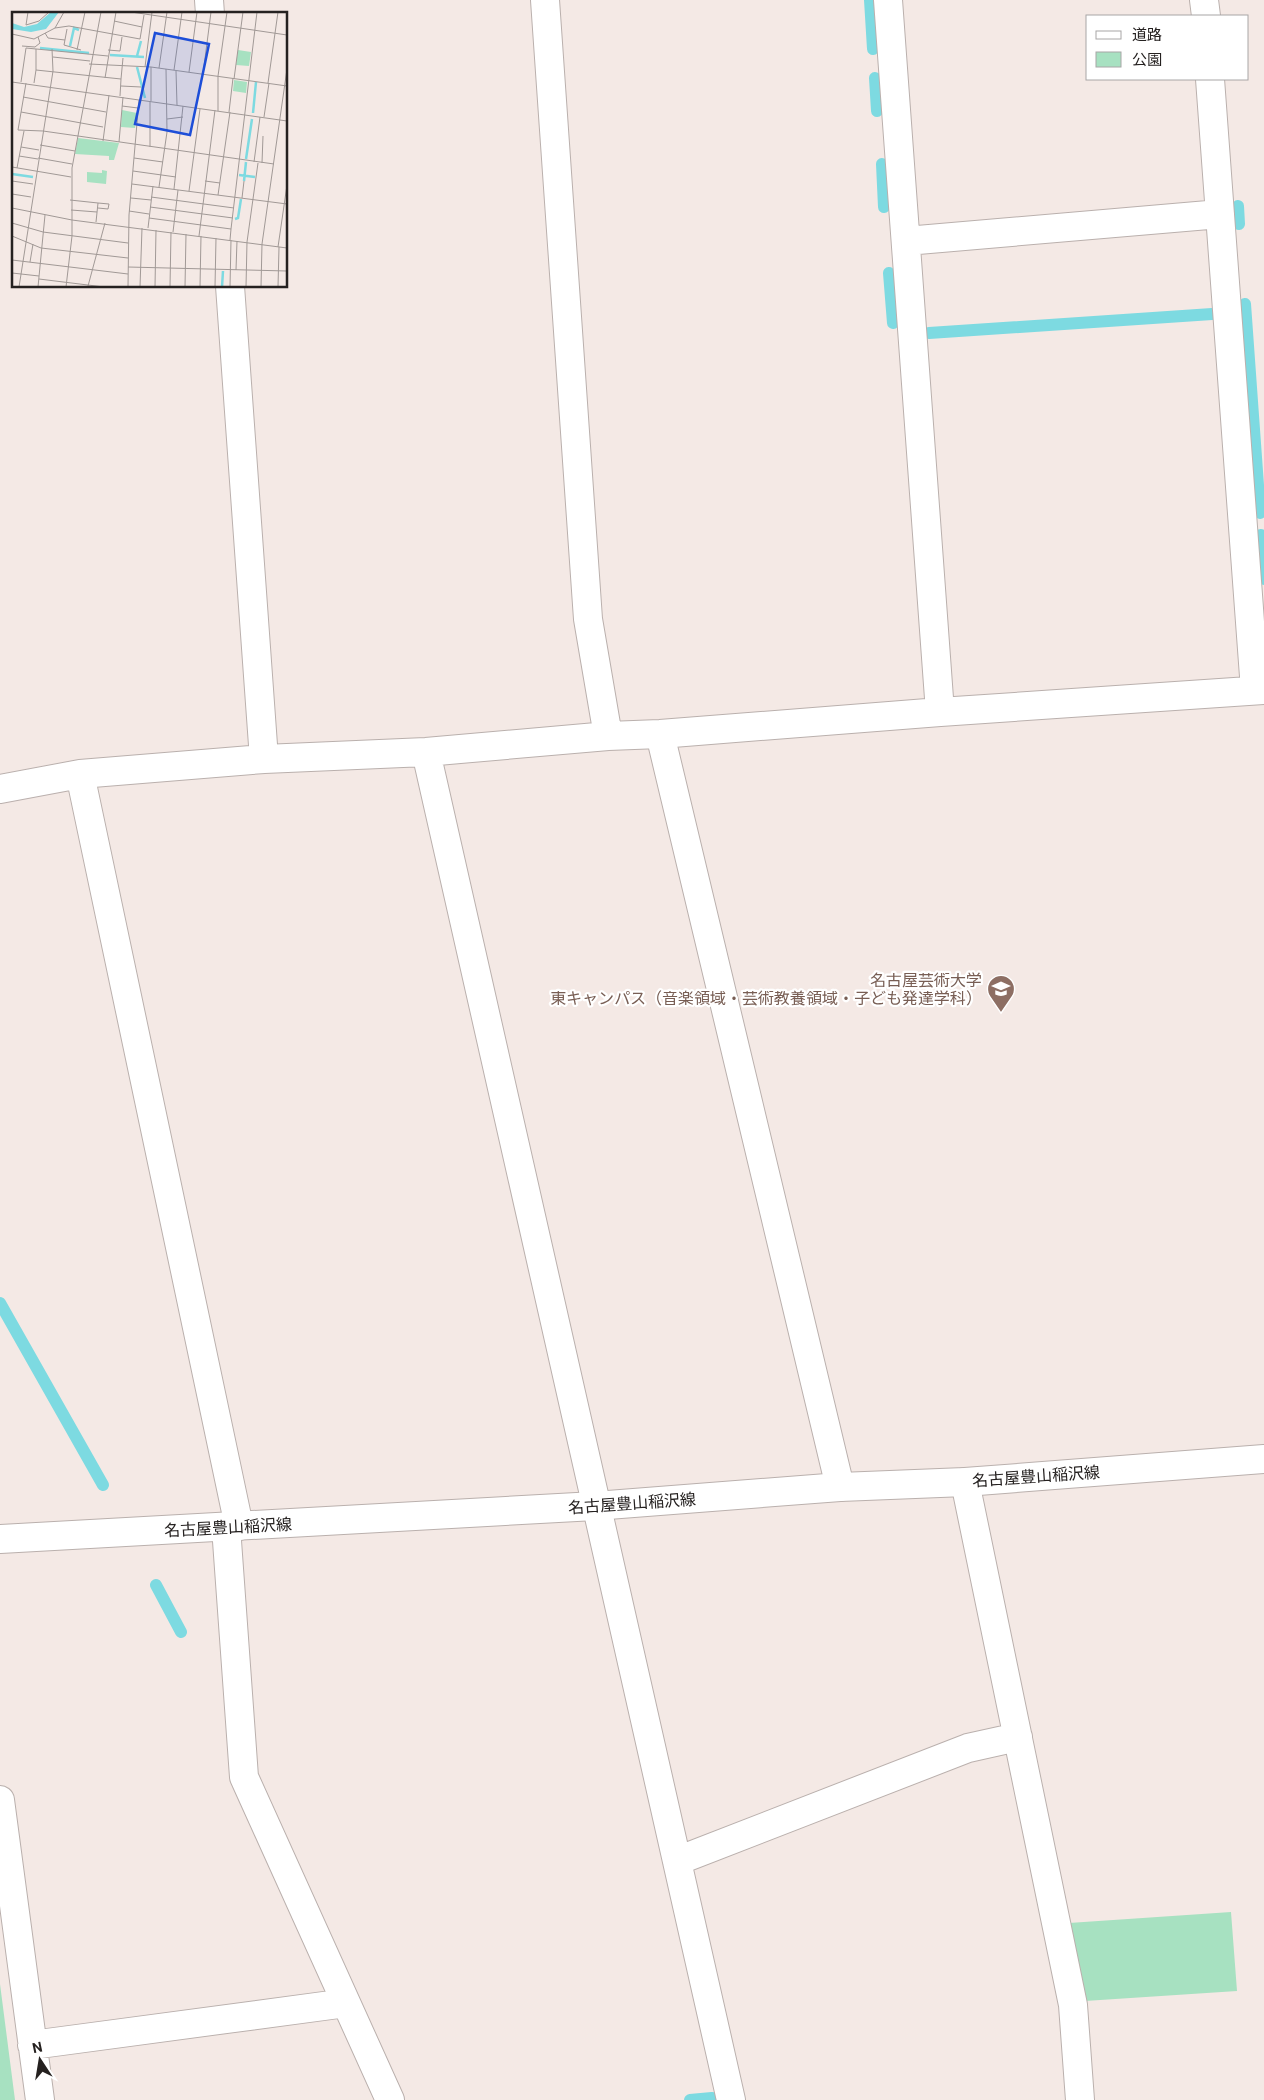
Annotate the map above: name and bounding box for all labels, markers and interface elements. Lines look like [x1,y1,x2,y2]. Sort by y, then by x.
inset map [12,12,288,288]
legend [1086,15,1249,80]
text: 道路 [1132,26,1162,44]
text: 公園 [1132,51,1162,69]
place label: 名古屋芸術大学 東キャンパス（音楽領域・芸術教養領域・子ども発達学科） [550,971,982,1008]
school or university icon: 名古屋芸術大学 東キャンパス（音楽領域・芸術教養領域・子ども発達学科） [986,974,1016,1013]
street label: 名古屋豊山稲沢線 [972,1463,1101,1490]
street label: 名古屋豊山稲沢線 [568,1490,697,1517]
street label: 名古屋豊山稲沢線 [164,1515,292,1540]
north arrow [15,2035,65,2085]
text: N [31,2038,44,2056]

